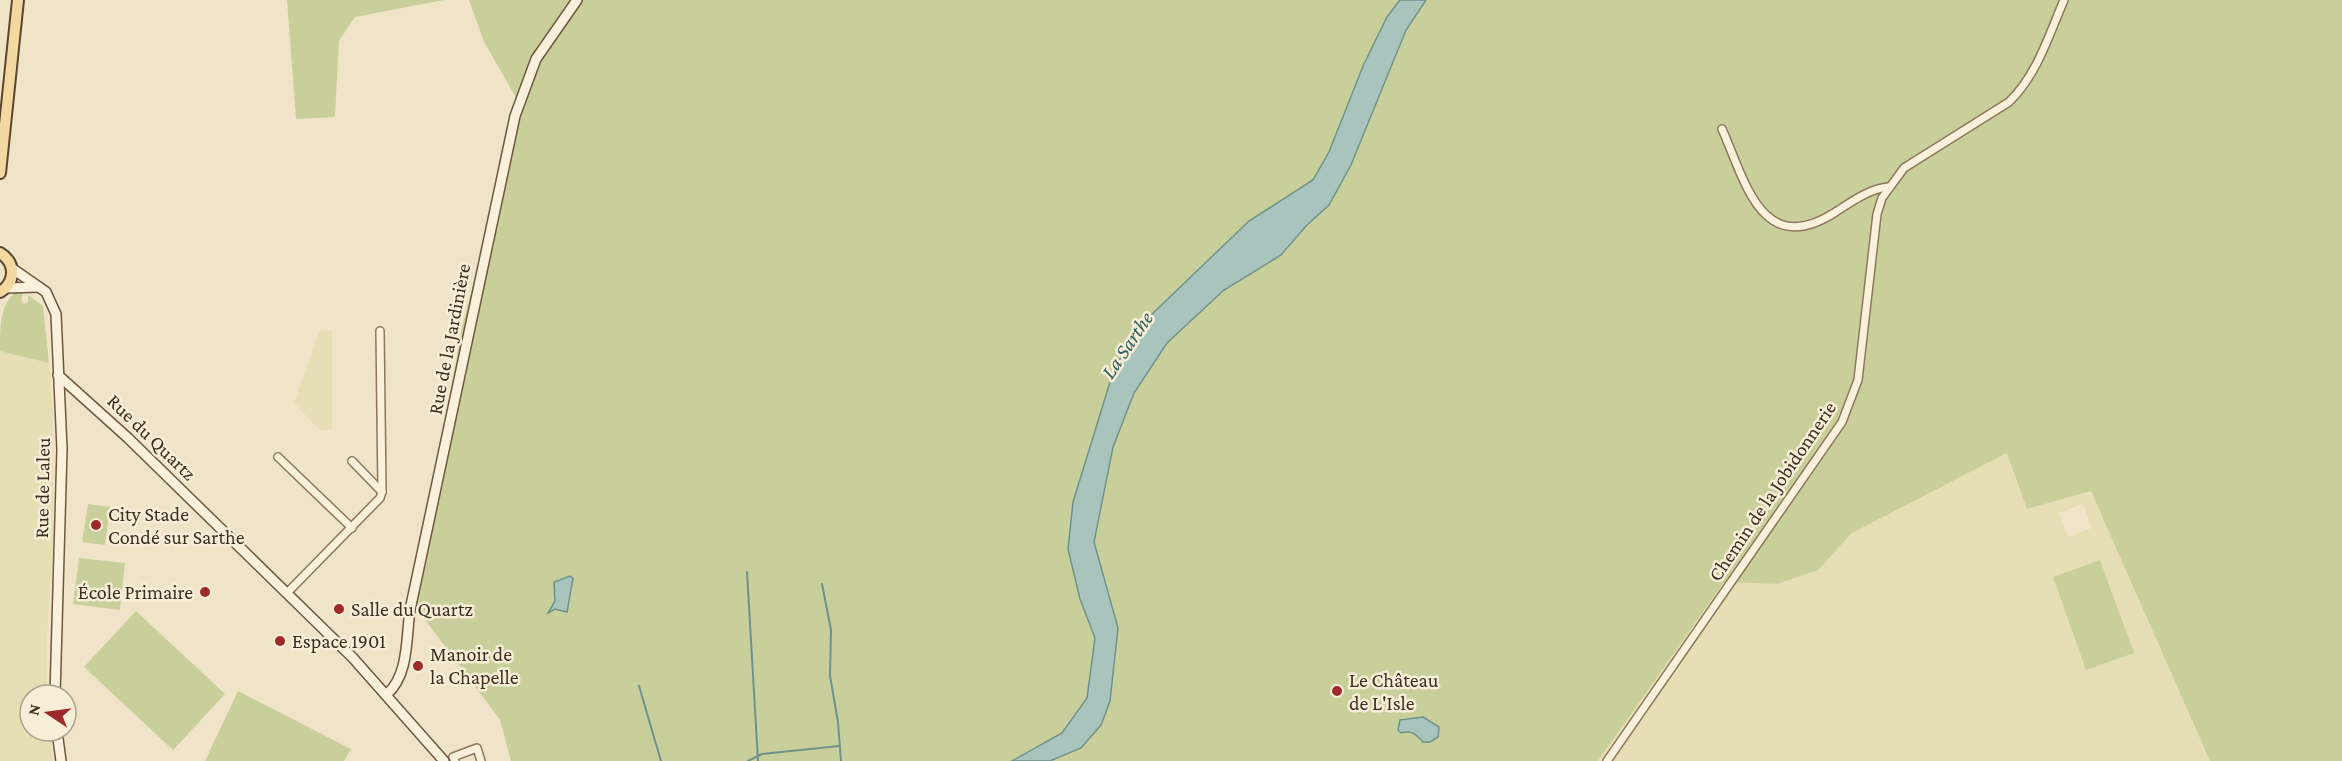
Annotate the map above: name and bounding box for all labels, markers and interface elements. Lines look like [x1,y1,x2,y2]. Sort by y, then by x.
street label: Rue de la Jardinière [424,262,475,416]
water label: La Sarthe [1096,307,1158,383]
street label: Rue du Quartz [103,389,201,485]
street label: Chemin de la Jobidonnerie [1704,397,1841,585]
street label: Rue de Laleu [30,437,54,539]
place label: City Stade Condé sur Sarthe [108,503,245,548]
marker: City Stade Condé sur Sarthe [89,518,103,532]
place label: École Primaire [78,581,193,603]
marker: École Primaire [198,585,212,599]
place label: Salle du Quartz [351,598,473,620]
marker: Salle du Quartz [332,602,346,616]
place label: Espace 1901 [292,630,386,653]
marker: Espace 1901 [273,634,287,648]
place label: Manoir de la Chapelle [430,643,519,689]
marker: Manoir de la Chapelle [411,659,425,673]
place label: Le Château de L'Isle [1349,669,1439,714]
north arrow [18,683,78,743]
marker: Le Château de L'Isle [1330,684,1344,698]
text: N [24,702,43,717]

